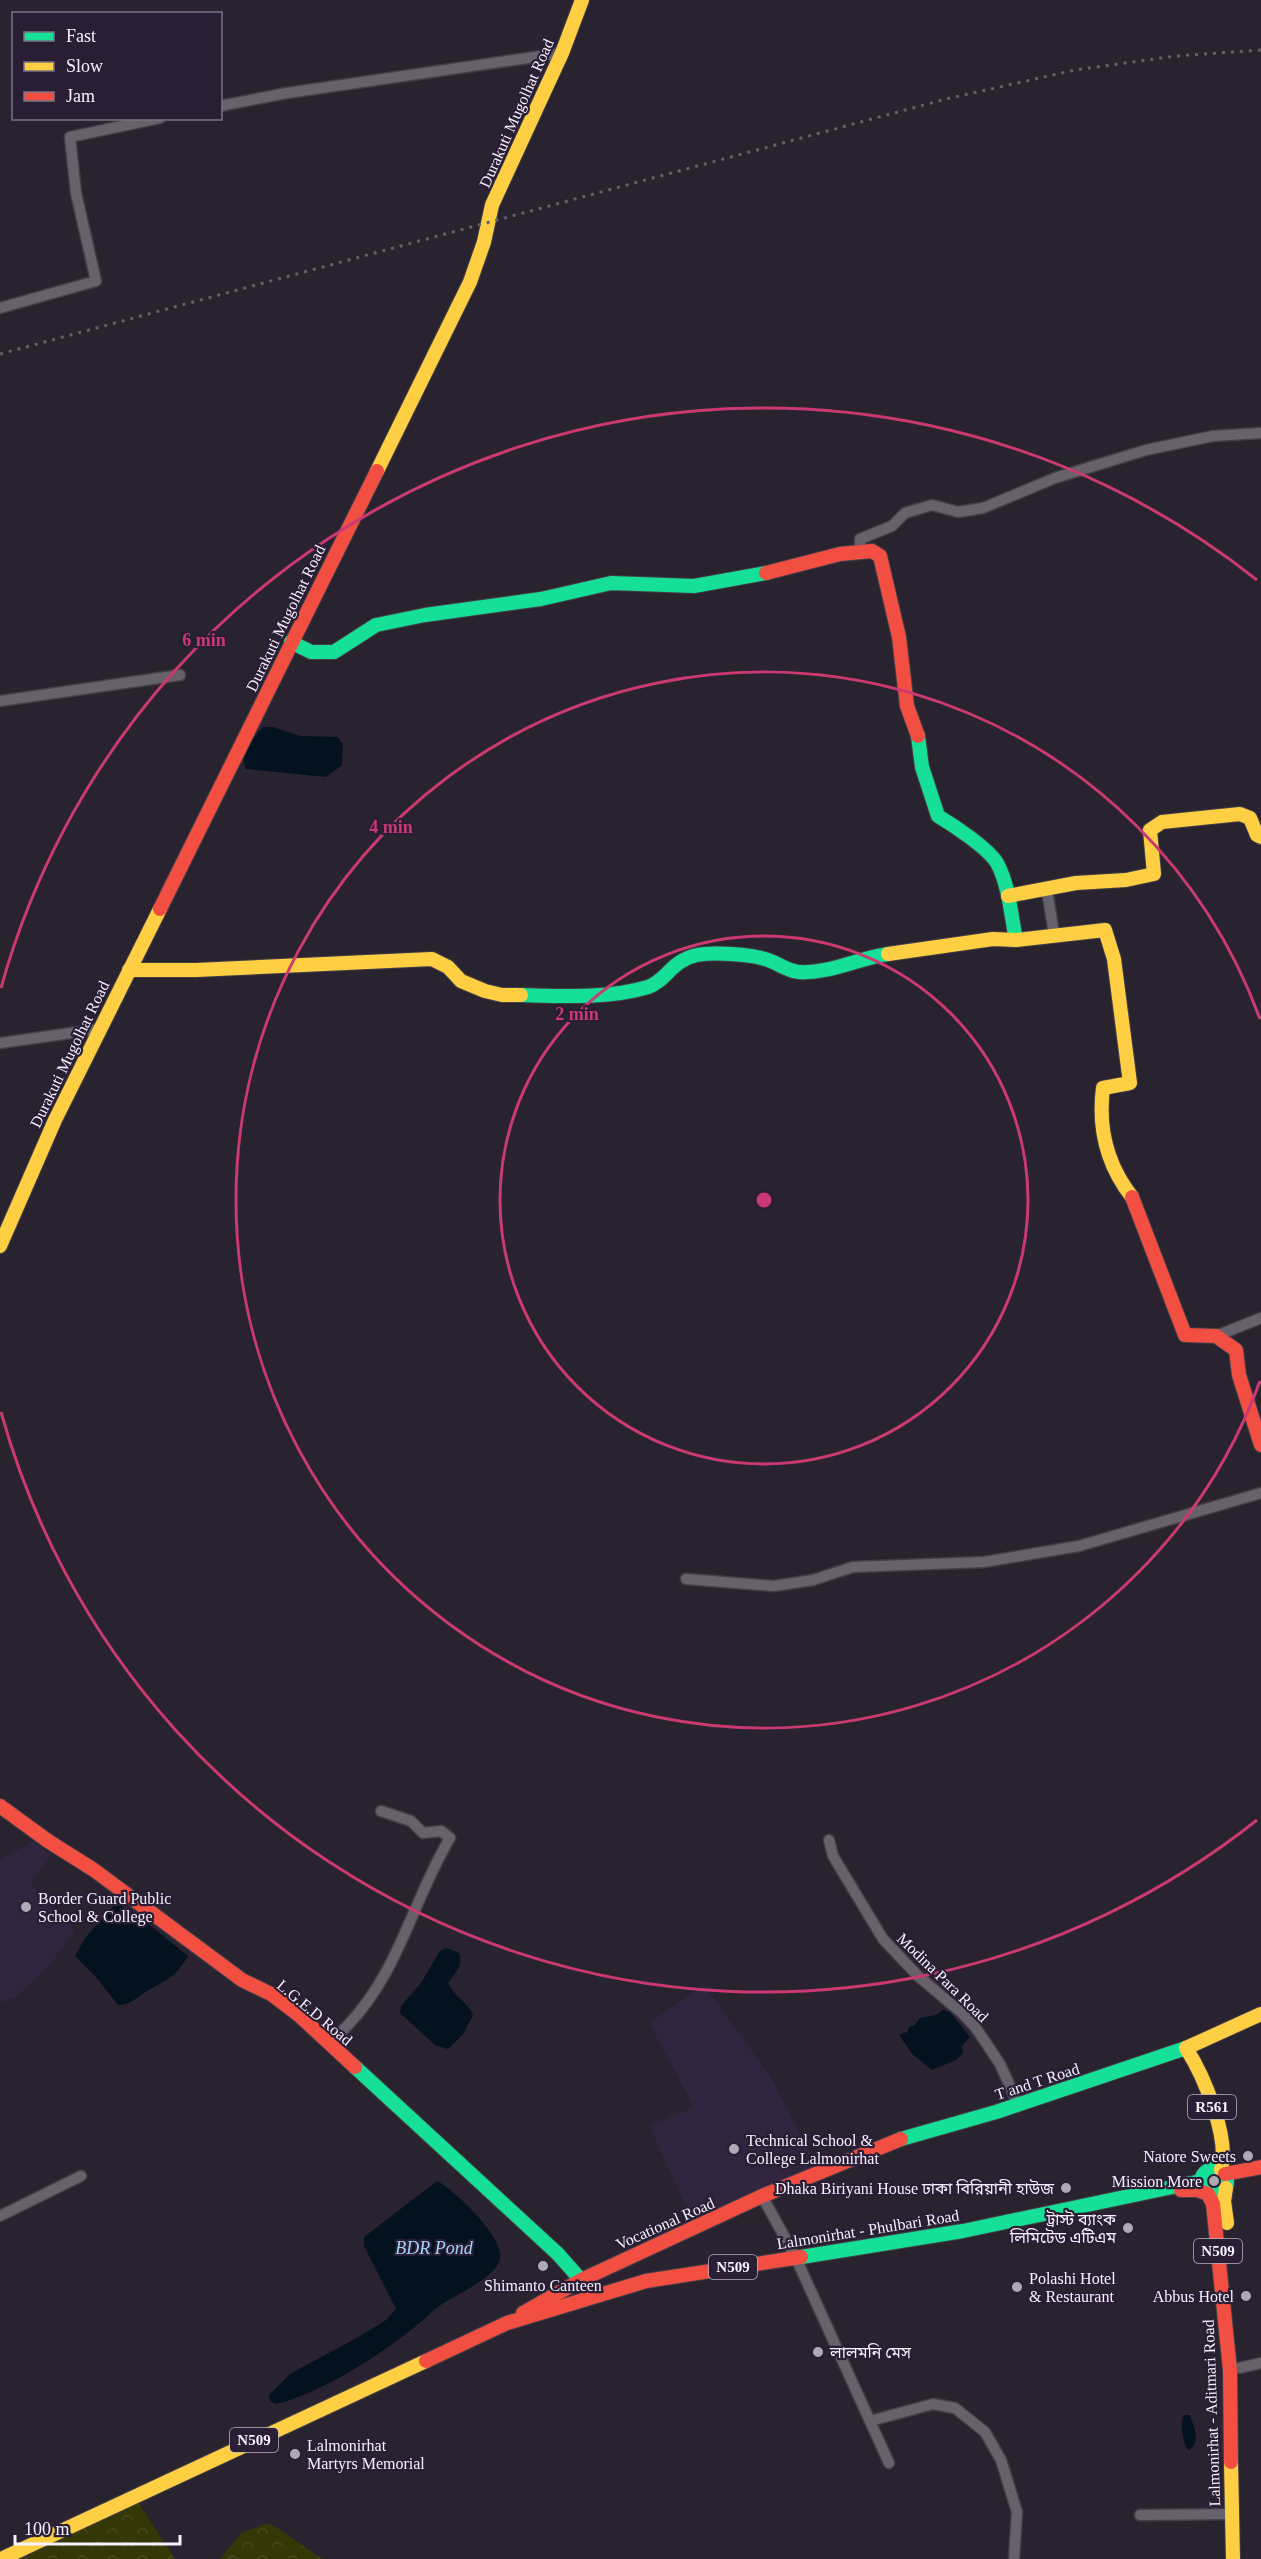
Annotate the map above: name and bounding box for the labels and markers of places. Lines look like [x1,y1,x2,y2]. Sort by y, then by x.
centre of rings [754,1190,774,1210]
place label: Border Guard Public School & College [38,1890,171,1926]
marker: Border Guard Public School & College [19,1900,33,1914]
place label: Technical School & College Lalmonirhat [746,2132,879,2168]
marker: Technical School & College Lalmonirhat [727,2142,741,2156]
place label: Natore Sweets [1143,2148,1236,2165]
marker: Natore Sweets [1241,2149,1255,2163]
place label: Mission More [1112,2173,1202,2190]
marker: Mission More [1207,2174,1221,2188]
place label: Dhaka Biriyani House ঢাকা বিরিয়ানী হাউজ [775,2179,1054,2198]
marker: Dhaka Biriyani House ঢাকা বিরিয়ানী হাউজ [1059,2181,1073,2195]
place label: ট্রাস্ট ব্যাংক লিমিটেড এটিএম [1009,2210,1117,2246]
marker: ট্রাস্ট ব্যাংক লিমিটেড এটিএম [1121,2221,1135,2235]
marker: Shimanto Canteen [536,2259,550,2273]
place label: Polashi Hotel & Restaurant [1029,2270,1116,2305]
place label: Shimanto Canteen [484,2277,602,2294]
marker: Polashi Hotel & Restaurant [1010,2280,1024,2294]
place label: Abbus Hotel [1153,2288,1235,2305]
marker: Abbus Hotel [1239,2289,1253,2303]
place label: লালমনি মেস [829,2343,912,2361]
marker: লালমনি মেস [811,2345,825,2359]
place label: Lalmonirhat Martyrs Memorial [307,2437,425,2473]
marker: Lalmonirhat Martyrs Memorial [288,2447,302,2461]

